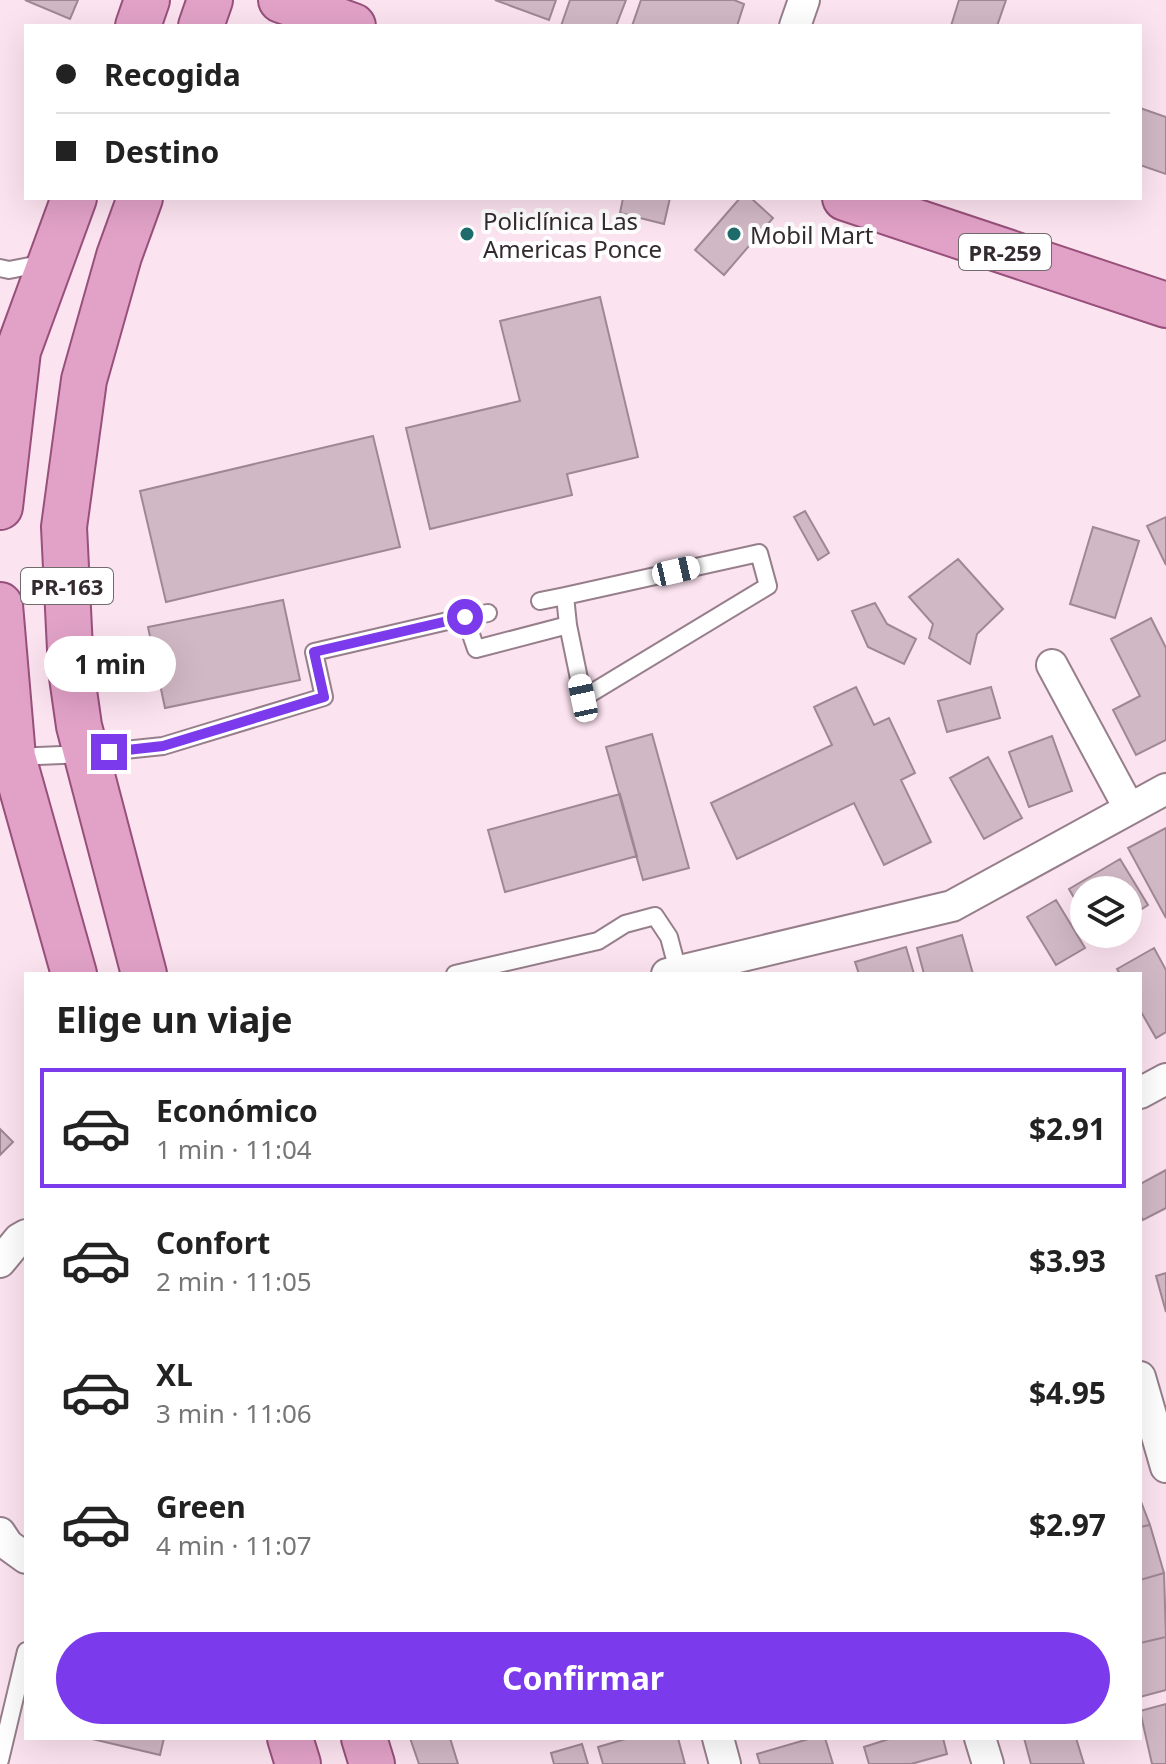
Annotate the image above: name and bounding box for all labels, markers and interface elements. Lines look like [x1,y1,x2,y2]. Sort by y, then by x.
text: Recogida [104,54,241,95]
text: Destino [104,131,219,172]
place label: Policlínica Las Americas Ponce [483,204,662,265]
place label: Mobil Mart [750,218,874,251]
marker: Policlínica Las Americas Ponce [458,225,476,243]
marker: Mobil Mart [725,225,743,243]
road number: PR-259 [959,234,1051,270]
car [650,554,702,588]
road number: PR-163 [21,568,113,604]
route start [447,599,483,635]
callout: 1 min [43,636,175,692]
text: 1 min [74,646,146,682]
car [566,672,600,724]
route end [91,734,127,770]
map controls [1070,876,1142,948]
button: layers [1070,876,1142,948]
text: Elige un viaje [56,995,293,1044]
text: Económico [156,1090,318,1131]
icon: car [60,1092,132,1164]
text: $2.91 [1029,1108,1106,1149]
text: 1 min · 11:04 [156,1131,312,1167]
text: Confort [156,1222,270,1263]
icon: car [60,1224,132,1296]
text: $3.93 [1029,1240,1106,1281]
text: 2 min · 11:05 [156,1263,312,1299]
text: XL [156,1354,193,1395]
icon: car [60,1356,132,1428]
text: $4.95 [1029,1372,1106,1413]
text: 3 min · 11:06 [156,1395,312,1431]
text: Green [156,1486,246,1527]
icon: car [60,1488,132,1560]
text: $2.97 [1029,1504,1106,1545]
text: 4 min · 11:07 [156,1527,312,1563]
button: Confirmar [56,1632,1110,1724]

